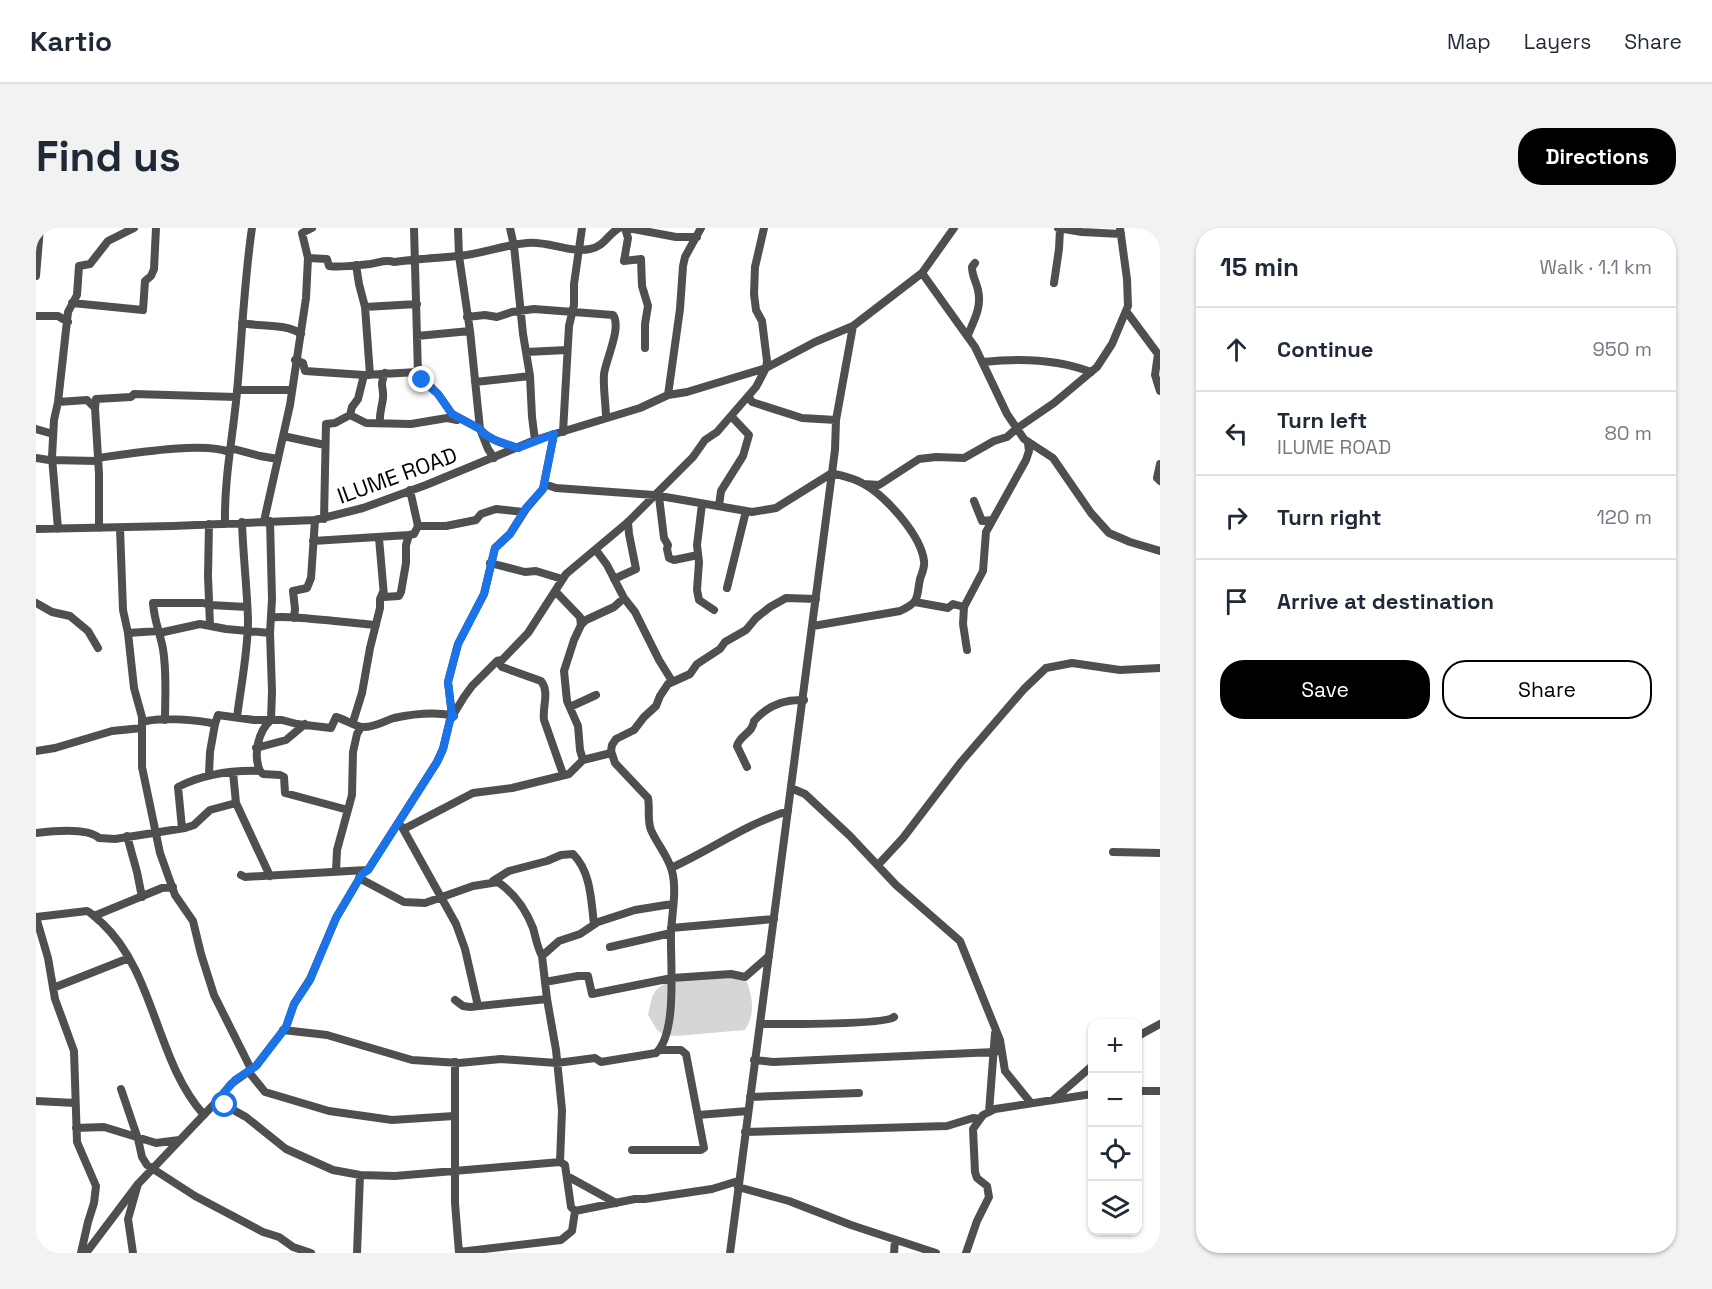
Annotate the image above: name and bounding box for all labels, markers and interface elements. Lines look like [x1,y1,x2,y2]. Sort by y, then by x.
text: Kartio [30,23,112,59]
text: Map [1447,28,1491,55]
text: Layers [1524,28,1591,55]
text: Share [1624,28,1682,55]
button: Directions [1518,128,1676,185]
text: Find us [36,130,181,183]
text: 15 min [1220,250,1299,284]
text: Walk · 1.1 km [1539,254,1652,280]
icon: ahead [1220,333,1253,366]
text: Continue [1277,335,1373,363]
text: 950 m [1593,336,1652,362]
route end [408,366,434,392]
text: Turn left [1277,406,1367,434]
icon: left [1220,417,1253,450]
text: 80 m [1604,420,1652,446]
text: ILUME ROAD [1277,434,1391,460]
street label: ILUME ROAD [333,440,461,510]
icon: right [1220,501,1253,534]
text: Turn right [1277,503,1382,531]
text: 120 m [1596,504,1652,530]
icon: arrive [1220,585,1253,618]
text: Arrive at destination [1277,587,1494,615]
button: Save [1220,660,1430,719]
button: Share [1442,660,1652,719]
map controls [1088,1019,1142,1235]
button: + [1088,1019,1142,1073]
button: − [1088,1073,1142,1127]
route start [211,1091,237,1117]
button: locate [1088,1127,1142,1181]
button: layers [1088,1181,1142,1235]

